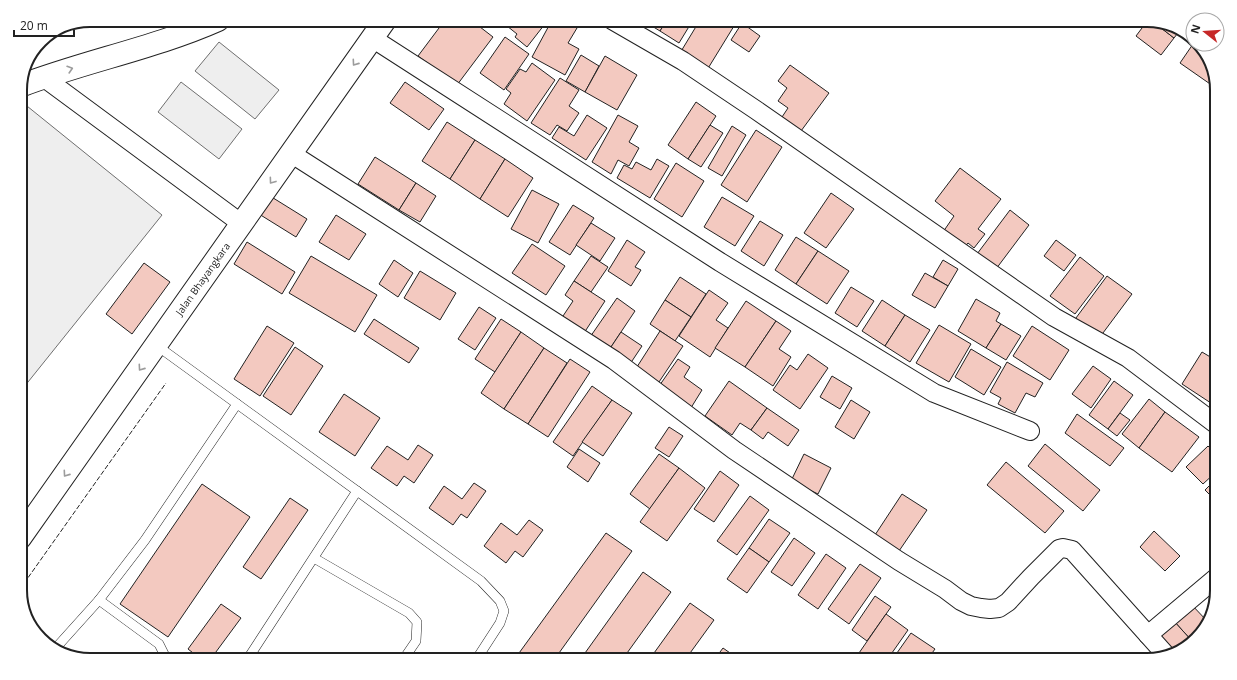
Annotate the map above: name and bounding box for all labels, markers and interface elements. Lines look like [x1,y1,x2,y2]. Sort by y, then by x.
scale bar [14,12,74,38]
north arrow [1185,12,1225,52]
text: 20 m [20,17,48,34]
text: N [1186,22,1203,35]
one-way arrow [353,59,360,66]
one-way arrow [67,65,74,74]
one-way arrow [270,177,277,184]
street label: Jalan Bhayangkara [172,240,233,319]
one-way arrow [139,363,146,370]
one-way arrow [63,470,71,477]

